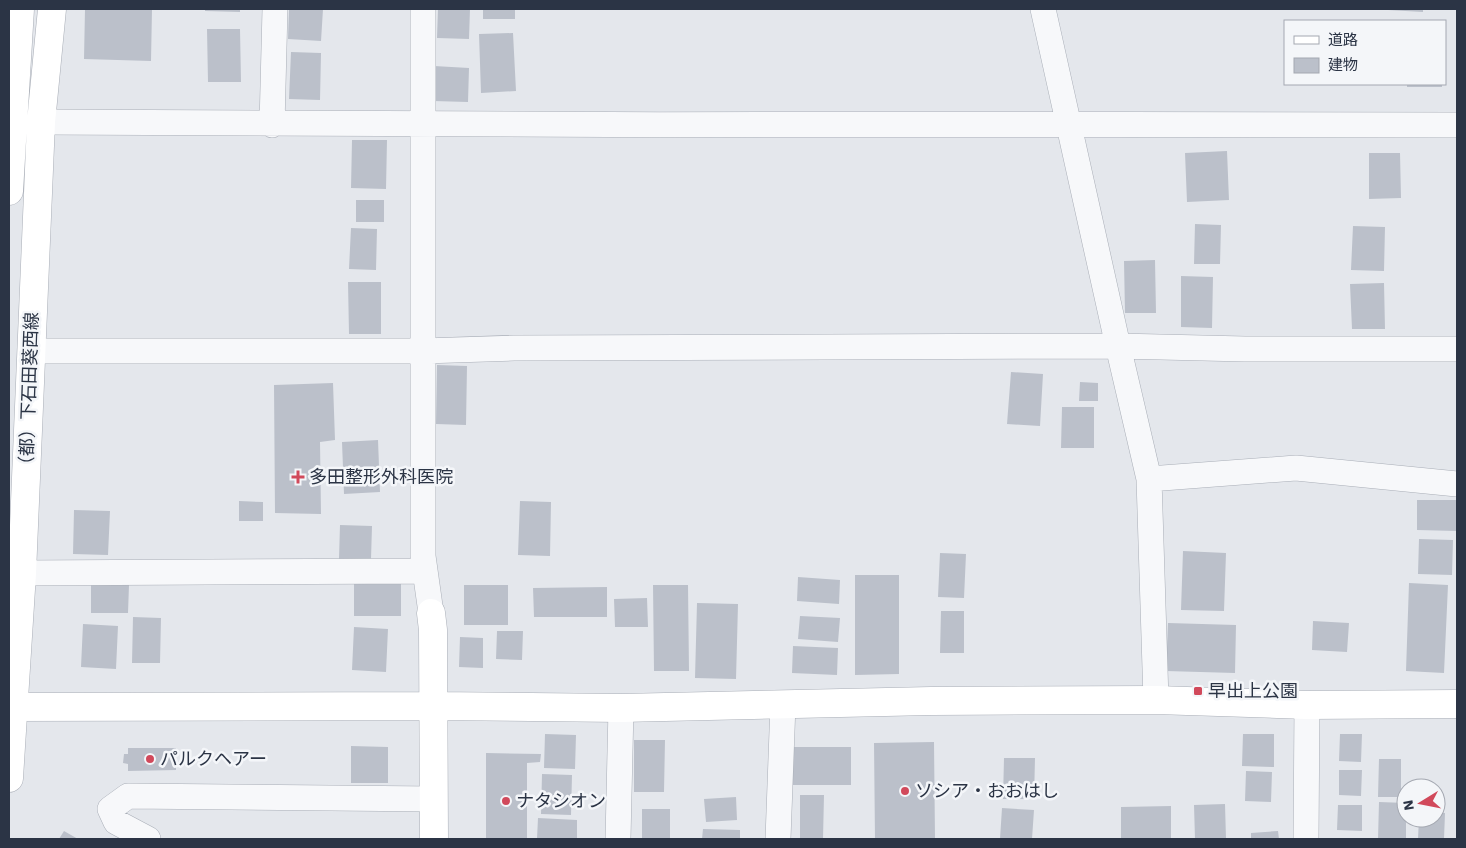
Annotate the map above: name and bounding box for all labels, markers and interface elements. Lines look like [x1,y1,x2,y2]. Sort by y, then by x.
legend [1284,20,1446,85]
text: 道路 [1328,31,1358,49]
text: 建物 [1328,56,1358,74]
street label: （都）下石田葵西線 [15,312,42,474]
place label: 多田整形外科医院 [309,466,453,487]
marker: 多田整形外科医院 [291,470,305,484]
place label: 早出上公園 [1208,680,1298,701]
marker: 早出上公園 [1192,685,1204,697]
place label: パルクヘアー [160,748,267,769]
marker: パルクヘアー [144,753,156,765]
north arrow [1396,778,1446,828]
place label: ソシア・おおはし [915,780,1059,801]
marker: ソシア・おおはし [899,785,911,797]
place label: ナタシオン [516,790,606,811]
marker: ナタシオン [500,795,512,807]
text: N [1399,799,1417,812]

